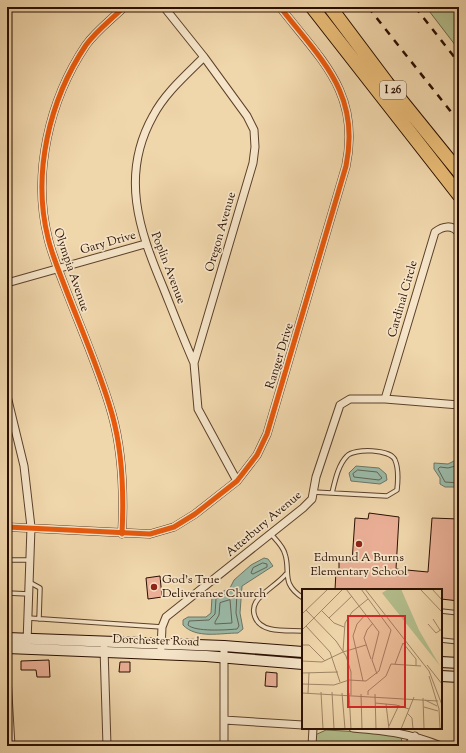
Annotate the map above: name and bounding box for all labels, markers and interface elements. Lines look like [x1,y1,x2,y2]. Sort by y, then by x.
road number: I 26 [380,81,406,99]
street label: Oregon Avenue [201,190,241,274]
street label: Olympia Avenue [48,226,94,315]
street label: Gary Drive [78,226,138,260]
street label: Poplin Avenue [146,229,190,307]
street label: Cardinal Circle [383,258,423,340]
street label: Ranger Drive [261,320,299,391]
street label: Atterbury Avenue [222,487,306,561]
marker: Edmund A Burns Elementary School [354,539,364,549]
place label: Edmund A Burns Elementary School [311,549,408,581]
place label: God's True Deliverance Church [162,571,266,603]
marker: God's True Deliverance Church [149,582,159,592]
inset map [302,589,442,729]
street label: Dorchester Road [112,630,200,652]

